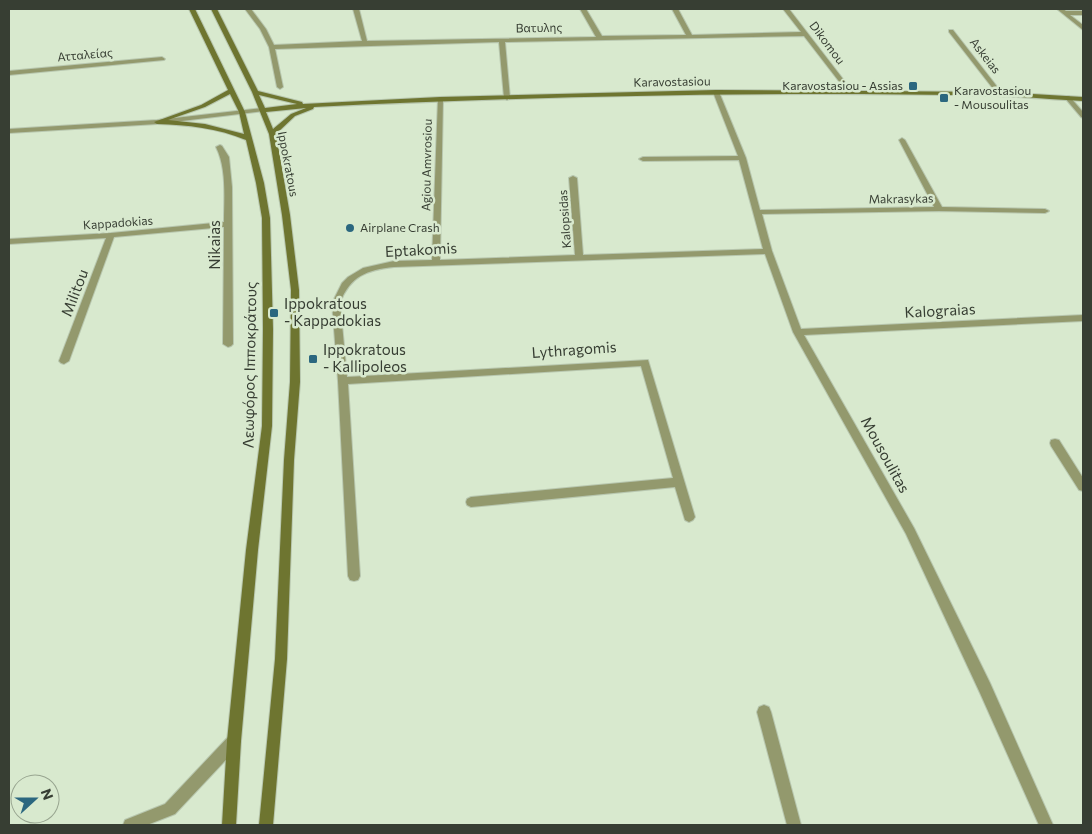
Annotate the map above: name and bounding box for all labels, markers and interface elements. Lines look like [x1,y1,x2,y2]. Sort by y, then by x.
street label: Dikomou [807,18,848,66]
street label: Βατυλης [516,20,562,34]
street label: Askeias [968,35,1004,76]
street label: Ατταλείας [57,45,113,63]
street label: Karavostasiou [633,73,711,89]
place label: Karavostasiou - Assias [782,78,903,92]
marker: Karavostasiou - Assias [907,80,919,92]
place label: Karavostasiou - Mousoulitas [954,83,1031,111]
marker: Karavostasiou - Mousoulitas [938,92,950,104]
street label: Agiou Amvrosiou [418,119,434,211]
street label: Ippokratous [276,130,302,198]
street label: Kalopsidas [555,189,573,249]
street label: Makrasykas [868,190,934,206]
street label: Kappadokias [82,213,153,231]
street label: Nikaias [205,220,223,270]
place label: Airplane Crash [360,220,440,234]
marker: Airplane Crash [344,222,356,234]
street label: Eptakomis [384,238,458,260]
street label: Militou [57,266,91,319]
street label: Λεωφόρος Ιπποκράτους [239,281,259,449]
place label: Ippokratous - Kappadokias [284,294,381,329]
street label: Kalograias [904,299,976,321]
marker: Ippokratous - Kappadokias [268,307,280,319]
street label: Lythragomis [531,337,617,361]
place label: Ippokratous - Kallipoleos [323,340,407,375]
marker: Ippokratous - Kallipoleos [307,353,319,365]
street label: Mousoulitas [858,413,914,496]
north arrow [10,774,60,824]
text: N [38,786,57,802]

